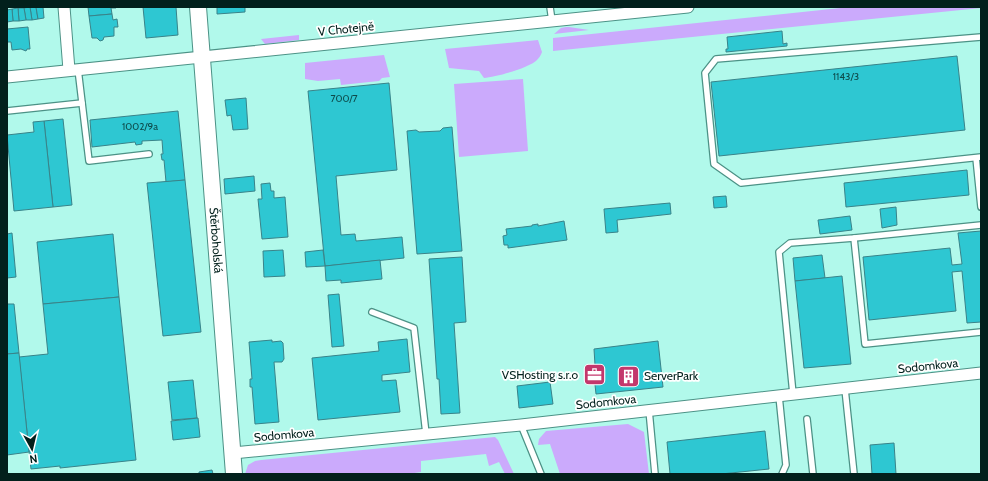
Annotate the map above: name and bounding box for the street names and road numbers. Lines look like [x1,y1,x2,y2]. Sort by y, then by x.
street label: V Chotejně [317,18,375,39]
street label: Štěrboholská [206,207,227,274]
street label: Sodomkova [897,355,959,376]
street label: Sodomkova [575,391,637,412]
street label: Sodomkova [253,424,315,445]

